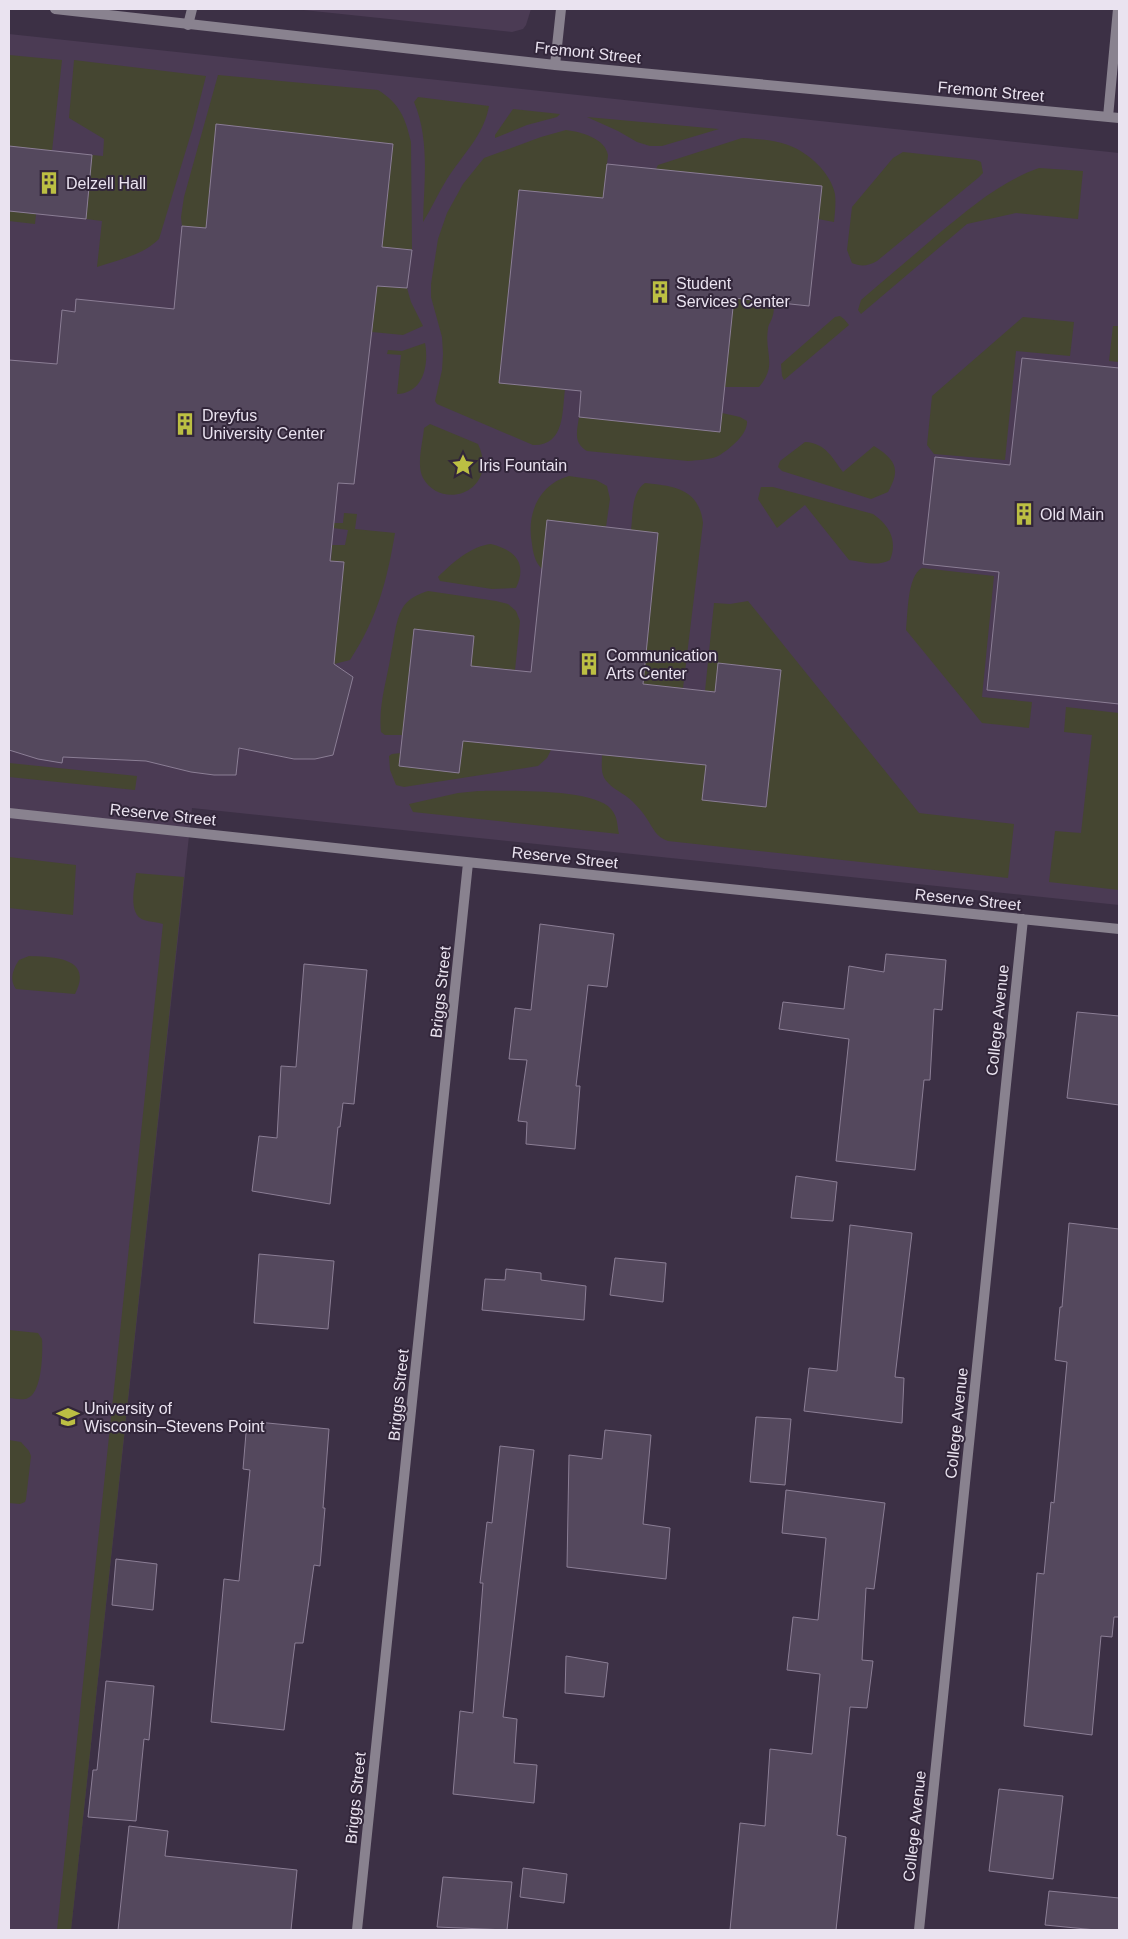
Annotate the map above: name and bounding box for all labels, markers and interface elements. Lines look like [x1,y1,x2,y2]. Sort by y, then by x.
street label: Fremont Street [534,38,642,67]
street label: Fremont Street [937,78,1045,105]
building icon: Delzell Hall [36,170,62,196]
place label: Delzell Hall [66,175,146,192]
place label: Student Services Center [676,275,790,310]
building icon: Student Services Center [647,279,673,305]
place label: Dreyfus University Center [202,407,325,442]
building icon: Dreyfus University Center [172,411,198,437]
place icon: Iris Fountain [450,452,476,478]
place label: Iris Fountain [479,457,567,474]
building icon: Old Main [1011,501,1037,527]
place label: Old Main [1040,506,1104,523]
place label: Communication Arts Center [606,647,717,682]
building icon: Communication Arts Center [576,651,602,677]
street label: Reserve Street [109,800,217,829]
street label: Reserve Street [511,843,619,872]
street label: Reserve Street [914,885,1022,914]
street label: Briggs Street [427,945,454,1039]
street label: College Avenue [983,963,1012,1077]
street label: Briggs Street [385,1348,412,1442]
street label: College Avenue [942,1366,971,1480]
place label: University of Wisconsin–Stevens Point [84,1400,265,1435]
school or university icon: University of Wisconsin–Stevens Point [55,1404,81,1430]
street label: Briggs Street [342,1751,369,1845]
street label: College Avenue [900,1769,929,1883]

